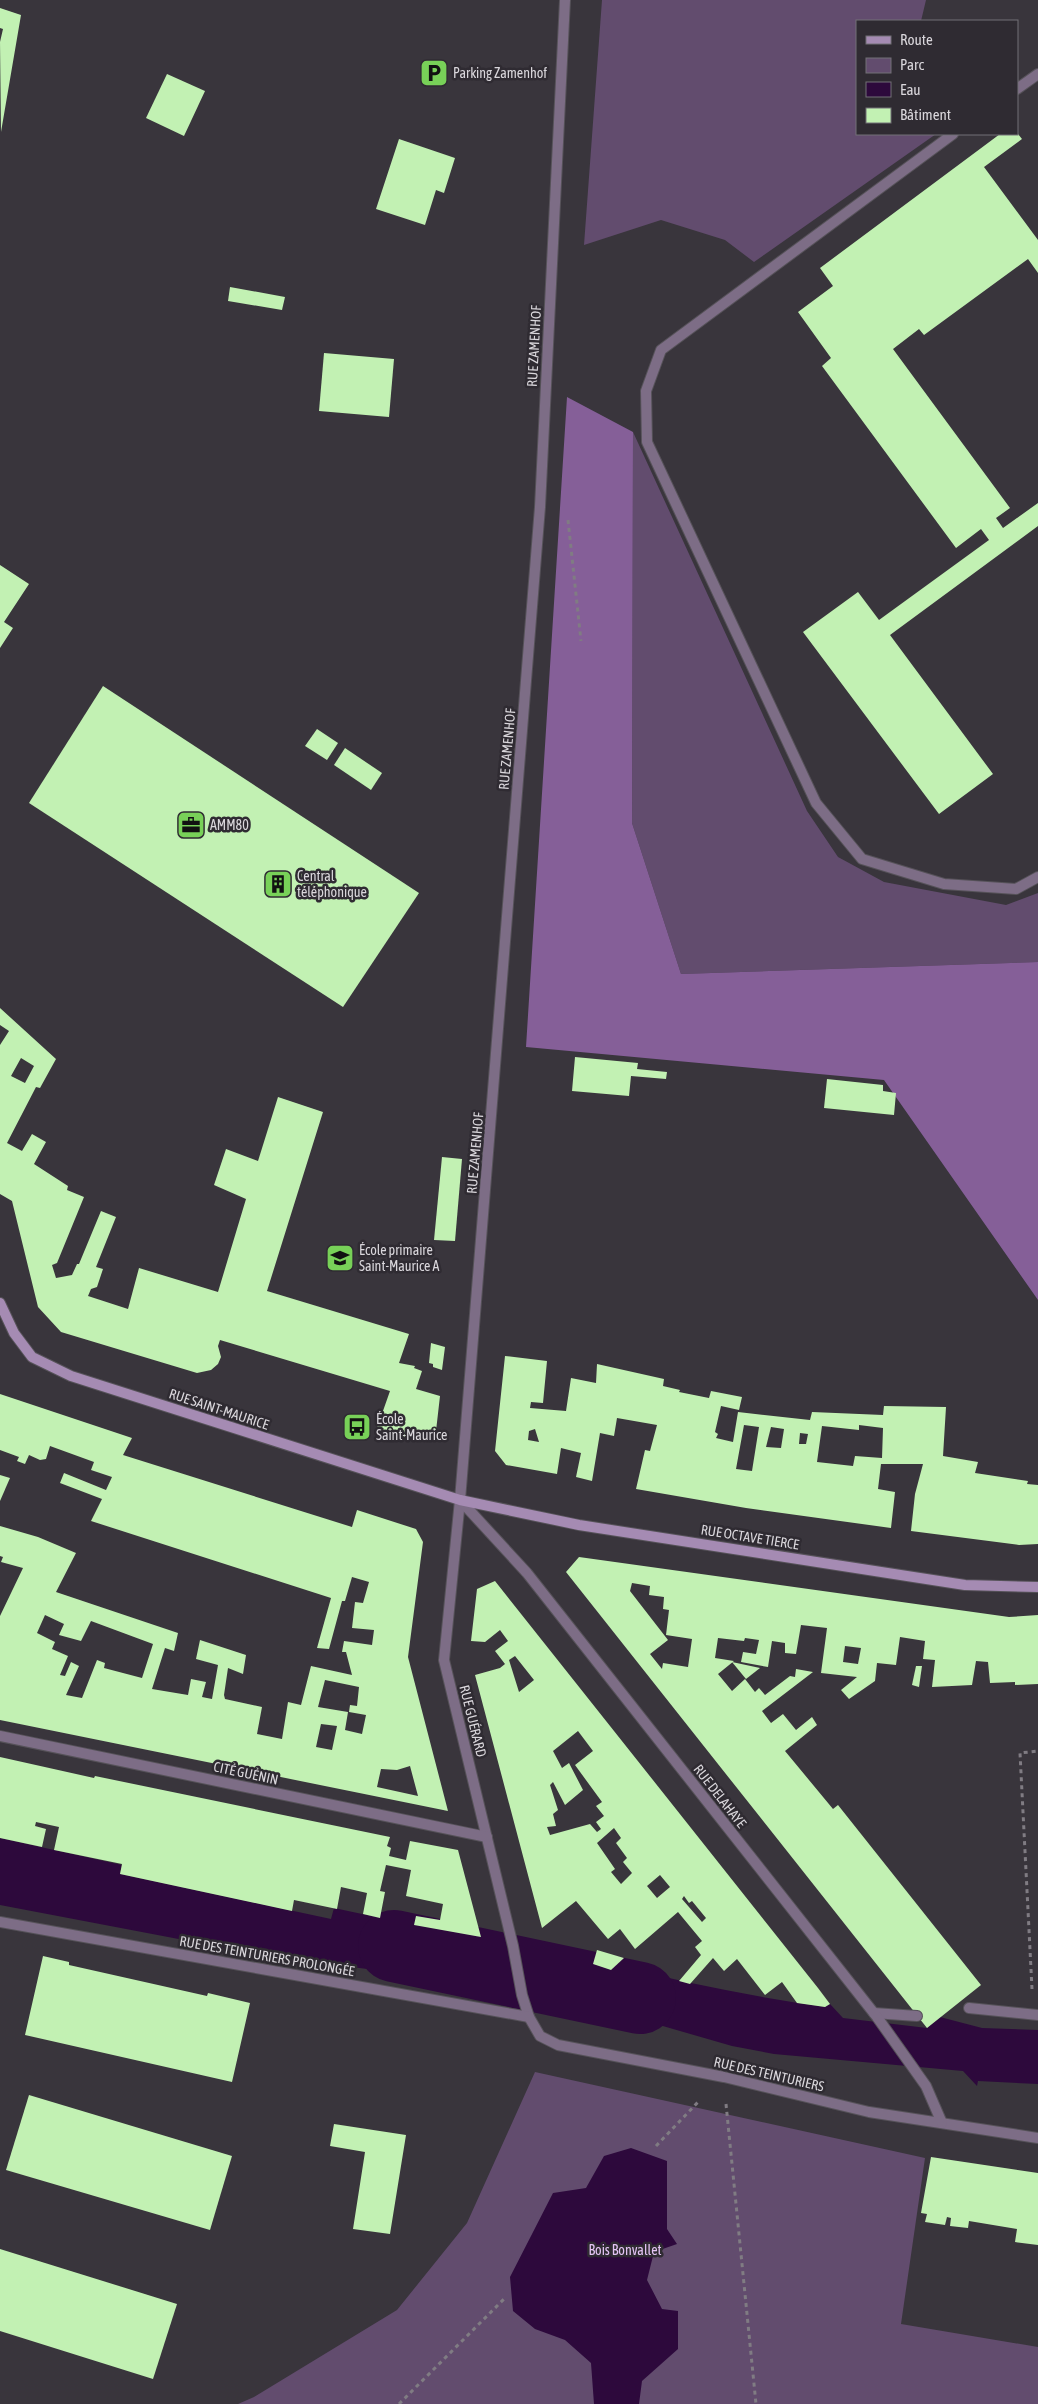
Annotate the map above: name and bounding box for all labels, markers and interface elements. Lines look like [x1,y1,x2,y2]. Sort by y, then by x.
legend [856,20,1018,135]
text: Route [900,31,933,48]
text: Parc [900,56,924,73]
parking icon: Parking Zamenhof [419,58,449,88]
place label: Parking Zamenhof [453,65,547,81]
text: Eau [900,81,921,98]
text: Bâtiment [900,106,951,123]
street label: RUE ZAMENHOF [524,304,544,387]
street label: RUE ZAMENHOF [495,707,519,790]
office icon: AMM80 [176,810,206,840]
place label: AMM80 [210,817,249,833]
place label: Central téléphonique [297,868,367,900]
building icon: Central téléphonique [263,869,293,899]
street label: RUE ZAMENHOF [463,1111,487,1194]
place label: École primaire Saint-Maurice A [359,1242,439,1274]
school or university icon: École primaire Saint-Maurice A [325,1243,355,1273]
street label: RUE SAINT-MAURICE [167,1385,271,1433]
place label: École Saint-Maurice [376,1411,447,1443]
bus stop icon: École Saint-Maurice [342,1412,372,1442]
street label: RUE OCTAVE TIERCE [700,1521,800,1553]
street label: RUE GUÉRARD [456,1683,490,1759]
street label: CITÉ GUÉNIN [212,1758,280,1788]
street label: RUE DELAHAYE [690,1761,750,1831]
street label: RUE DES TEINTURIERS PROLONGÉE [178,1933,356,1979]
street label: RUE DES TEINTURIERS [712,2054,826,2094]
park label: Bois Bonvallet [588,2242,662,2258]

